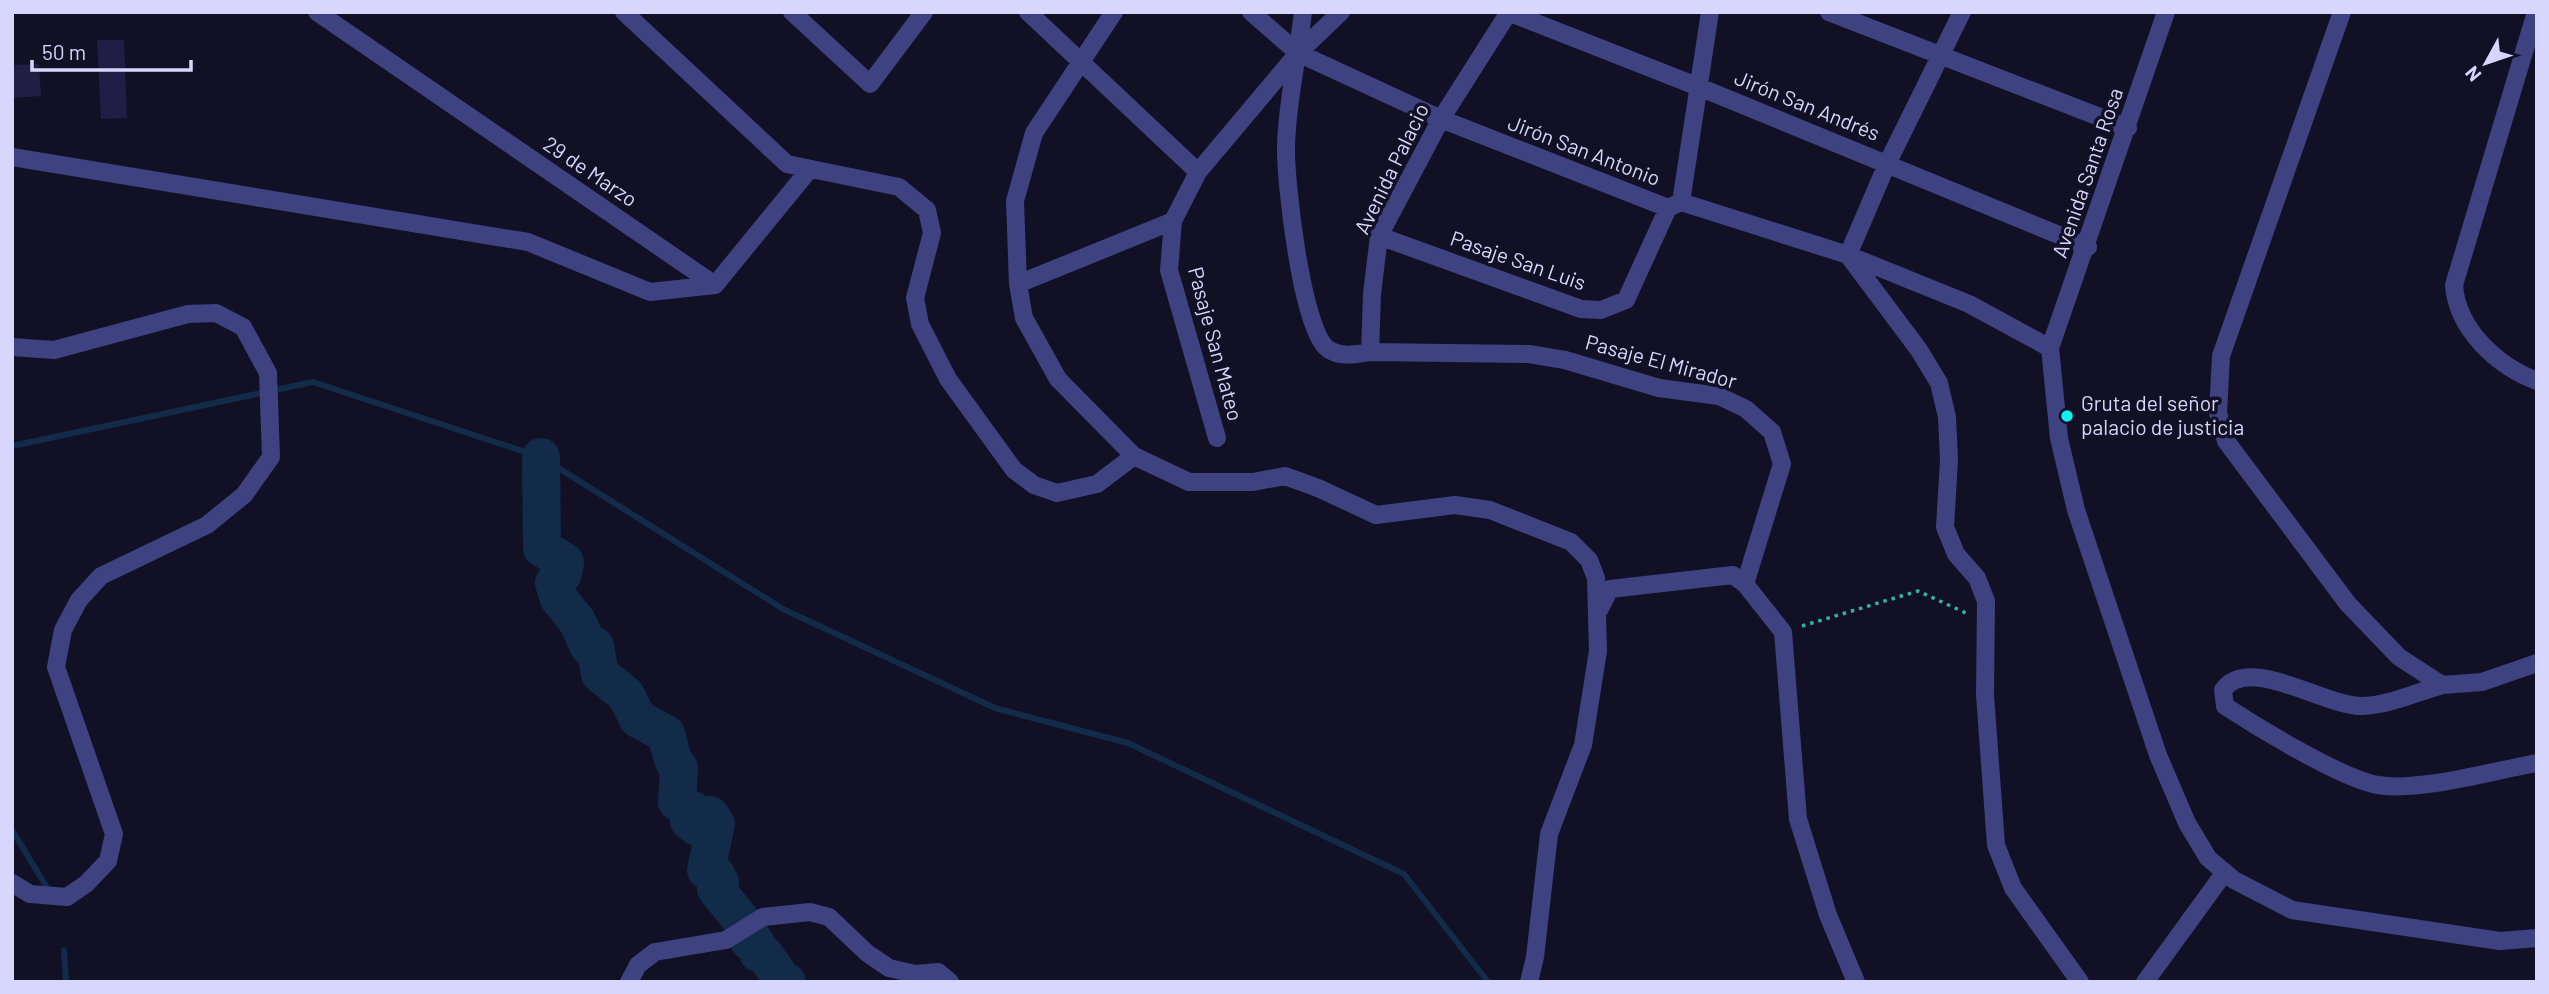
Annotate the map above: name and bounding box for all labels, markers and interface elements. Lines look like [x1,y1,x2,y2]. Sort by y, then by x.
scale bar [32,28,191,72]
north arrow [2451,28,2521,98]
text: 50 m [42,39,86,64]
text: N [2460,62,2485,86]
street label: Jirón San Andrés [1731,64,1884,145]
street label: Avenida Santa Rosa [2046,84,2127,261]
street label: Avenida Palacio [1348,99,1433,238]
street label: Jirón San Antonio [1505,109,1664,190]
street label: 29 de Marzo [539,130,642,211]
street label: Pasaje San Luis [1447,225,1589,294]
street label: Pasaje San Mateo [1184,264,1249,423]
street label: Pasaje El Mirador [1583,328,1740,393]
place label: Gruta del señor palacio de justicia [2081,390,2244,439]
marker: Gruta del señor palacio de justicia [2059,408,2075,424]

